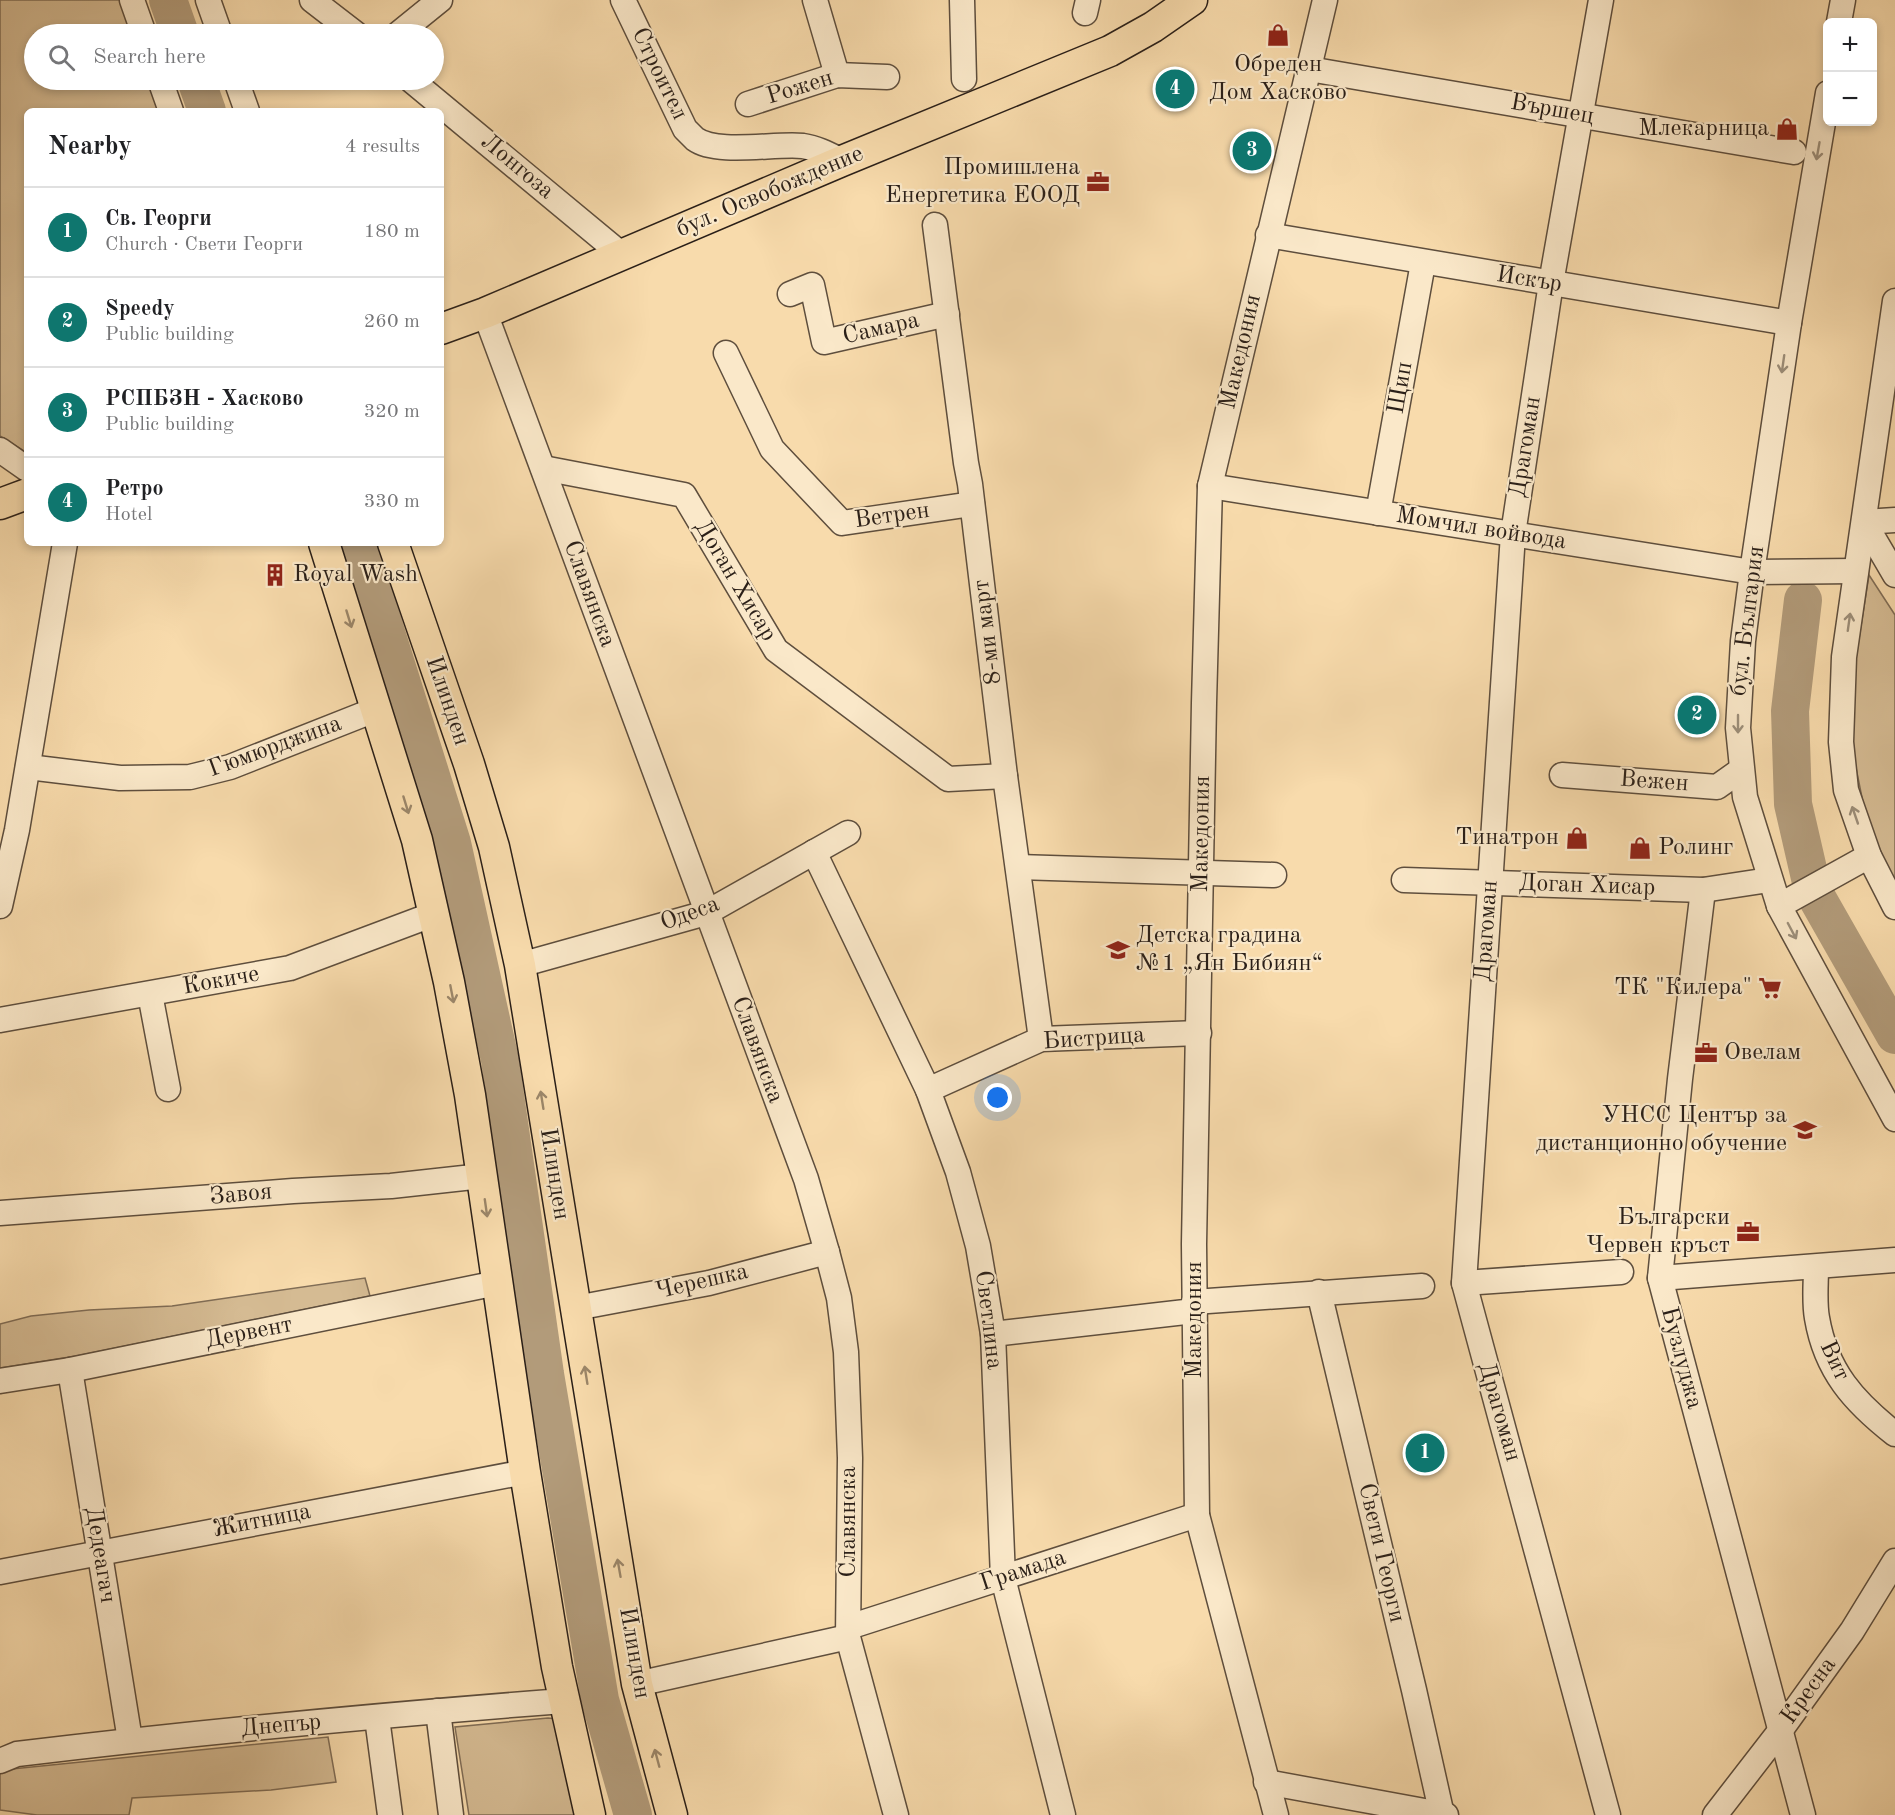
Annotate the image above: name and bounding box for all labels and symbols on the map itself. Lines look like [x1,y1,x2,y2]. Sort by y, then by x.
shop icon: Обреден Дом Хасково [1265,22,1291,48]
street label: Строител [626,24,692,124]
place label: Обреден Дом Хасково [1209,53,1347,105]
pin: 4 [1156,66,1194,112]
street label: Рожен [764,67,836,109]
street label: Вършец [1508,91,1596,129]
shop icon: Млекарница [1774,116,1800,142]
place label: Млекарница [1638,117,1769,141]
pin: 3 [1232,128,1272,174]
street label: Лонгоза [476,130,558,204]
one-way arrow [1812,141,1823,160]
street label: бул. Освобождение [673,142,867,242]
place label: Промишлена Енергетика ЕООД [885,156,1080,208]
office icon: Промишлена Енергетика ЕООД [1085,169,1111,195]
street label: Искър [1494,263,1564,297]
street label: Македония [1216,292,1266,412]
street label: Самара [840,309,922,349]
one-way arrow [1778,354,1789,374]
street label: Щип [1385,360,1417,416]
street label: Драгоман [1506,395,1546,499]
street label: Ветрен [853,499,931,533]
street label: Момчил войвода [1394,504,1568,554]
street label: Доган Хисар [689,516,781,646]
street label: Славянска [559,537,619,651]
street label: бул. България [1727,544,1769,698]
building icon: Royal Wash [262,562,288,588]
place label: Royal Wash [293,563,418,587]
street label: 8-ми март [970,578,1006,686]
one-way arrow [344,609,355,628]
one-way arrow [1844,613,1855,633]
street label: Илинден [421,653,473,749]
pin: 2 [1678,692,1716,738]
street label: Гюмюрджина [205,712,345,782]
one-way arrow [1732,714,1744,734]
street label: Вежен [1619,768,1689,796]
street label: Македония [1189,775,1215,893]
one-way arrow [401,795,412,814]
one-way arrow [1848,806,1859,825]
shop icon: Тинатрон [1564,825,1590,851]
place label: Тинатрон [1455,826,1559,850]
shop icon: Ролинг [1627,835,1653,861]
place label: Ролинг [1658,836,1734,860]
street label: Доган Хисар [1518,872,1656,900]
street label: Драгоман [1471,879,1503,983]
street label: Одеса [657,892,723,936]
one-way arrow [1787,922,1798,940]
place label: Детска градина №1 „Ян Бибиян“ [1136,924,1323,976]
school or university icon: Детска градина №1 „Ян Бибиян“ [1105,937,1131,963]
street label: Кокиче [181,962,261,1000]
supermarket icon: ТК "Килера" [1757,975,1783,1001]
place label: ТК "Килера" [1614,976,1752,1000]
one-way arrow [447,984,458,1004]
street label: Славянска [727,993,787,1107]
street label: Бистрица [1042,1023,1146,1055]
office icon: Овелам [1693,1040,1719,1066]
place label: Овелам [1724,1041,1801,1065]
your location [983,1083,1012,1112]
one-way arrow [536,1091,547,1110]
place label: УНСС Център за дистанционно обучение [1536,1104,1787,1156]
school or university icon: УНСС Център за дистанционно обучение [1792,1117,1818,1143]
street label: Илинден [535,1126,573,1222]
street label: Завоя [209,1180,273,1210]
one-way arrow [481,1197,492,1217]
place label: Български Червен кръст [1586,1206,1730,1258]
office icon: Български Червен кръст [1735,1219,1761,1245]
street label: Черешка [653,1260,751,1304]
street label: Македония [1183,1261,1207,1379]
street label: Светлина [970,1269,1006,1371]
street label: Бузлуджа [1656,1304,1706,1412]
street label: Дервент [203,1313,295,1353]
street label: Вит [1815,1337,1853,1385]
street label: Драгоман [1473,1360,1525,1464]
one-way arrow [581,1366,592,1386]
pin: 1 [1406,1430,1444,1476]
street label: Славянска [837,1466,861,1578]
street label: Свети Георги [1353,1481,1409,1625]
street label: Житница [211,1500,313,1542]
street label: Дедеагач [81,1505,119,1605]
street label: Грамада [977,1546,1069,1596]
one-way arrow [613,1558,624,1578]
street label: Илинден [614,1605,654,1701]
street label: Кресна [1777,1653,1841,1729]
street label: Днепър [240,1711,322,1741]
one-way arrow [651,1749,662,1768]

